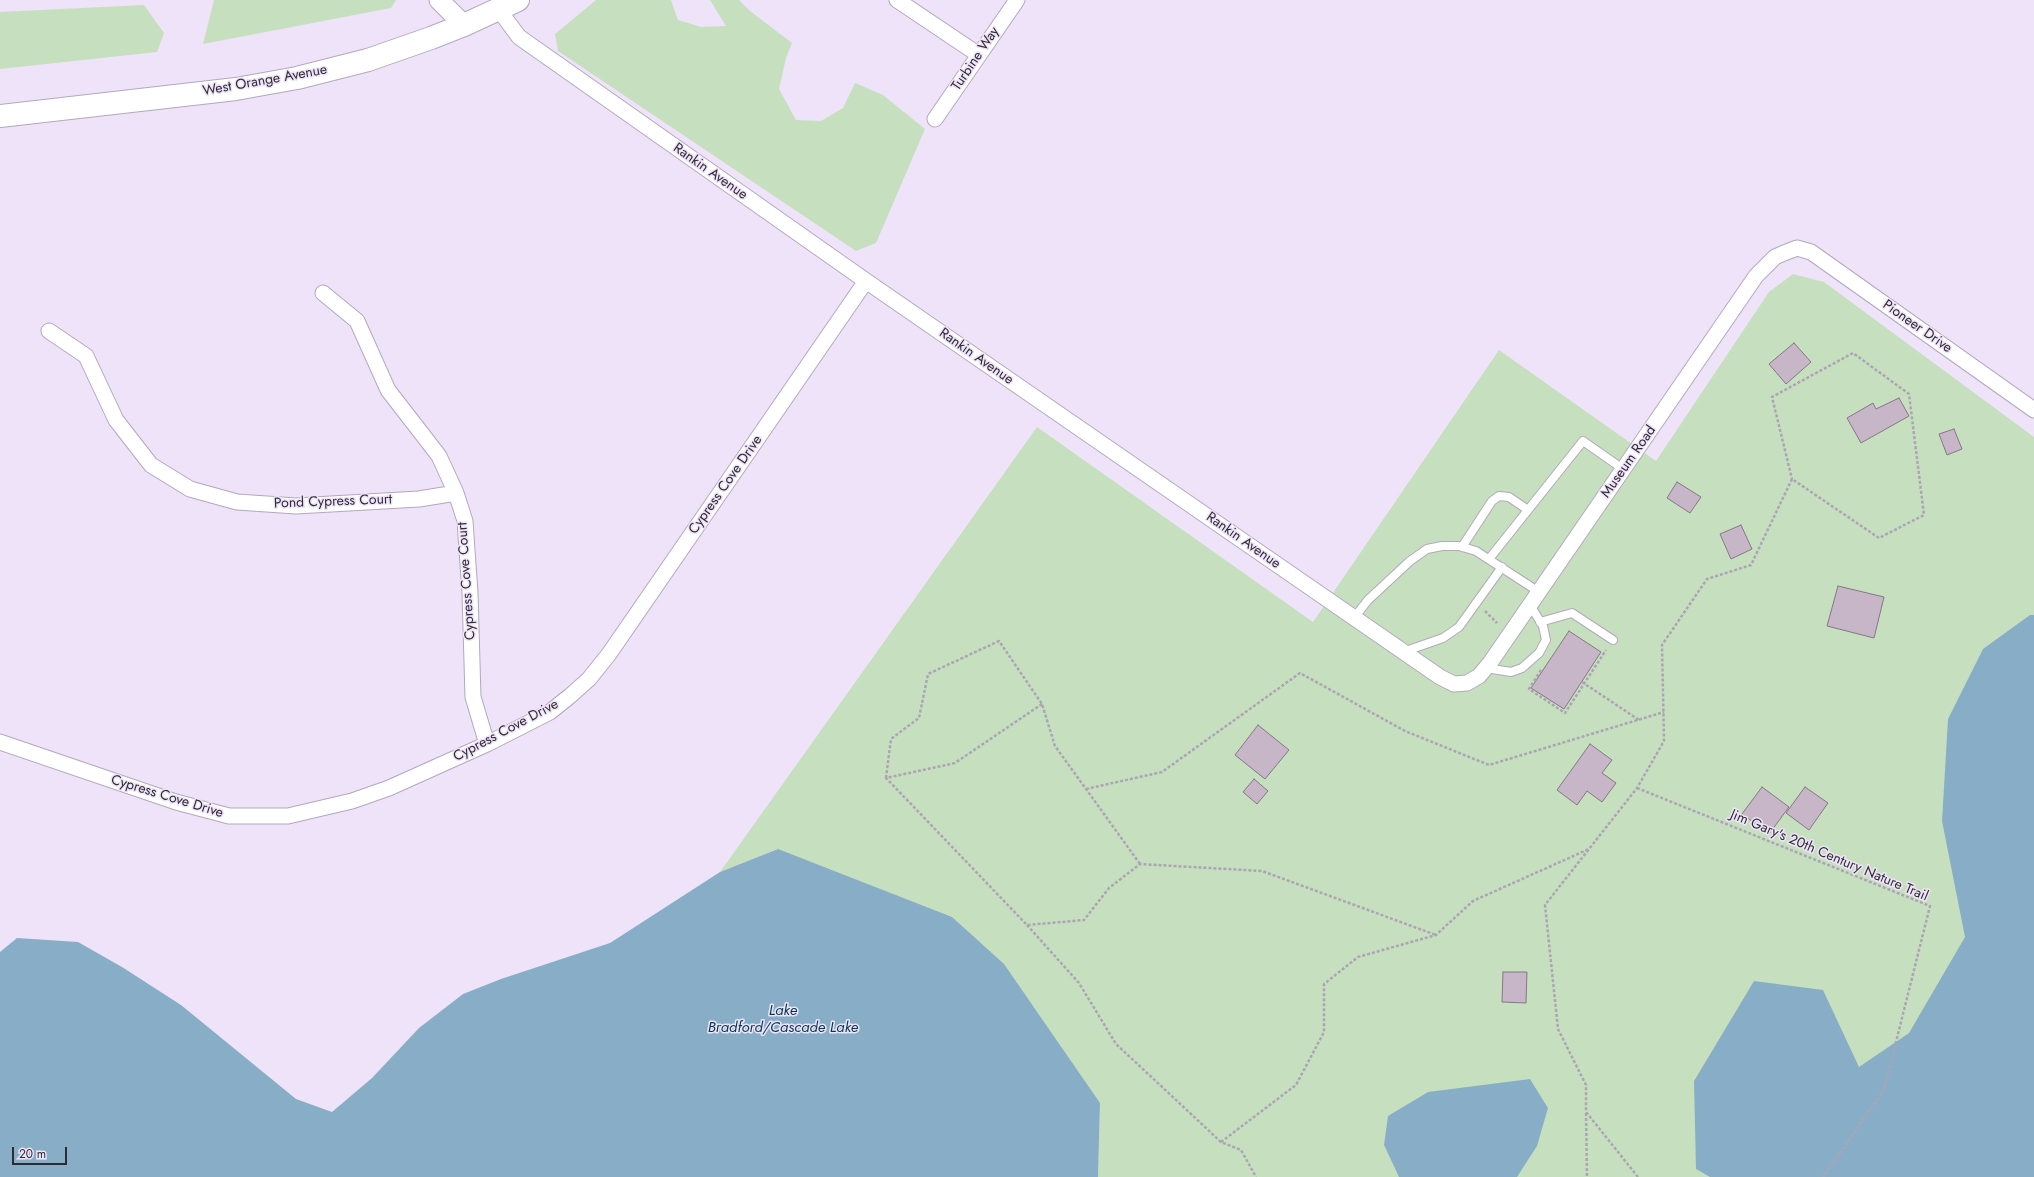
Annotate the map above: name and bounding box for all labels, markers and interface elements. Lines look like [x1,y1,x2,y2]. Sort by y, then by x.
street label: Turbine Way [949,24,1003,94]
street label: West Orange Avenue [201,62,329,100]
street label: Rankin Avenue [670,140,750,204]
street label: Pioneer Drive [1879,297,1955,357]
street label: Rankin Avenue [936,325,1016,389]
street label: Museum Road [1598,423,1660,501]
street label: Cypress Cove Drive [686,432,766,538]
street label: Pond Cypress Court [274,492,392,512]
street label: Rankin Avenue [1203,509,1283,573]
street label: Cypress Cove Court [454,521,480,641]
street label: Cypress Cove Drive [451,696,561,766]
street label: Cypress Cove Drive [109,772,225,822]
street label: Jim Gary's 20th Century Nature Trail [1728,807,1930,905]
water label: Lake Bradford/Cascade Lake [708,1002,858,1037]
scale bar [14,1139,69,1165]
text: 20 m [19,1145,46,1163]

